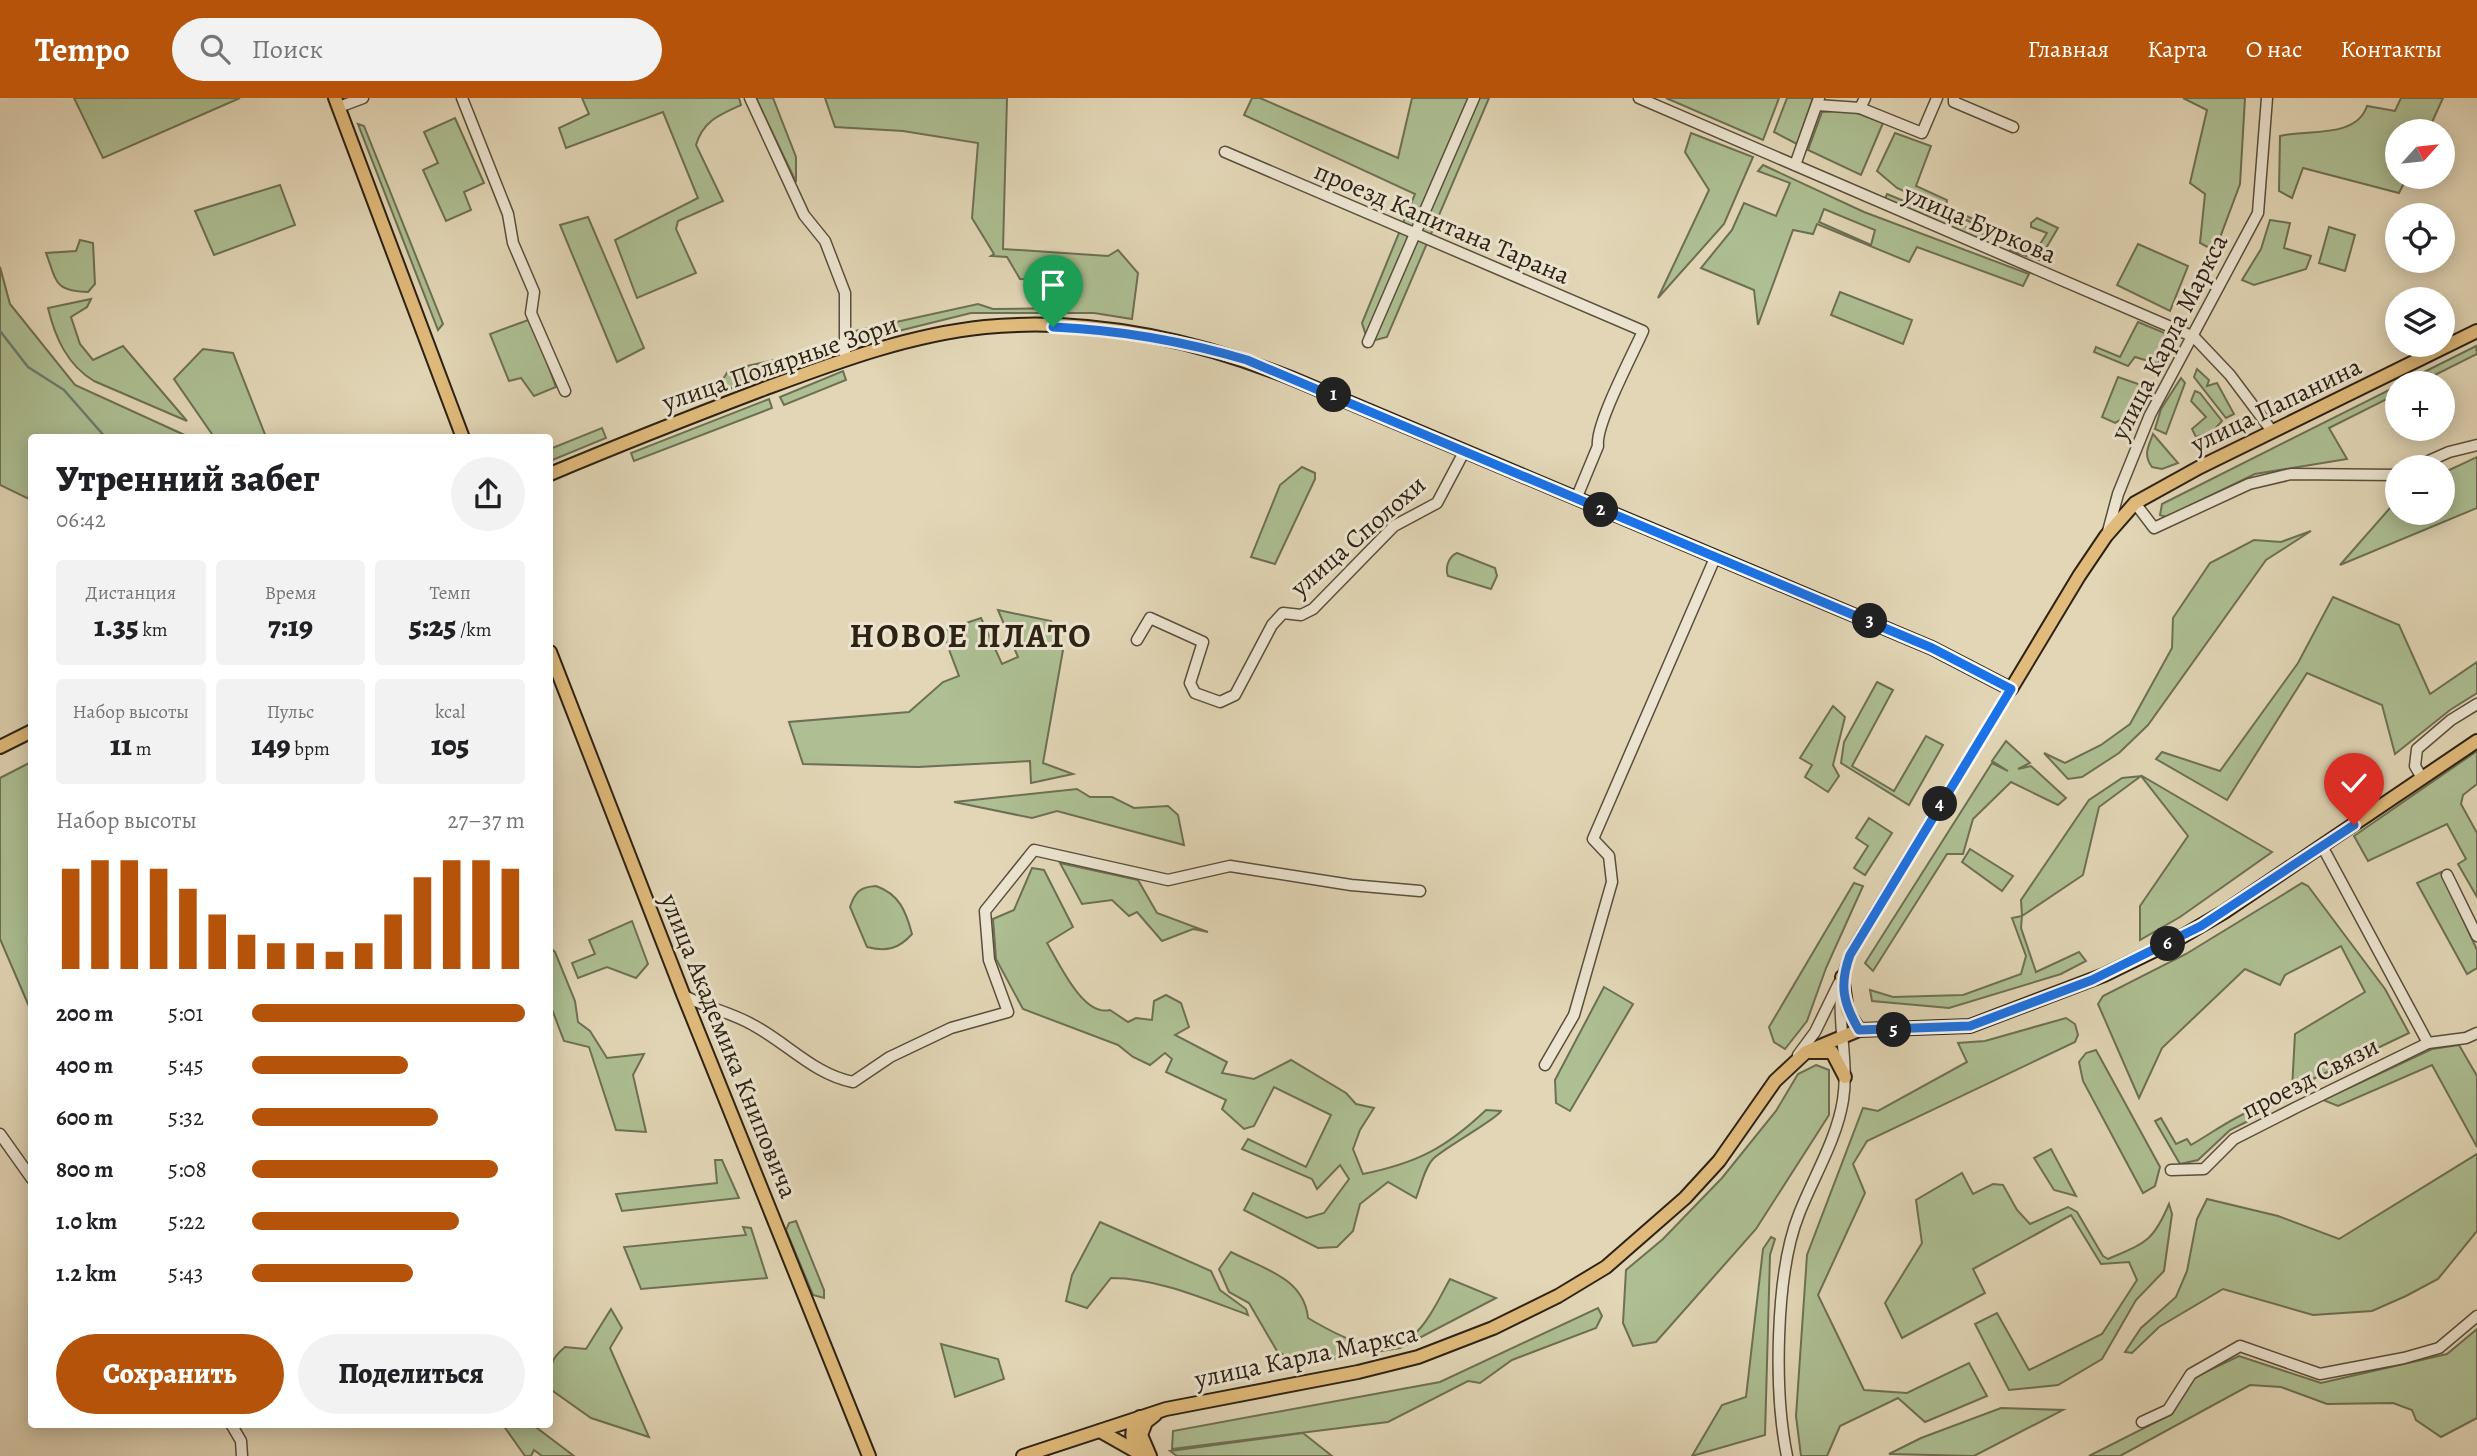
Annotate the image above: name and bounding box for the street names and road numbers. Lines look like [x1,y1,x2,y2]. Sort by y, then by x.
street label: проезд Капитана Тарана [1309,153,1575,293]
street label: улица Буркова [1897,176,2062,272]
street label: улица Карла Маркса [2101,228,2236,447]
street label: улица Полярные Зори [657,306,902,420]
street label: улица Папанина [2184,349,2367,462]
street label: улица Сполохи [1282,467,1433,605]
street label: улица Академика Книповича [651,888,806,1203]
street label: проезд Связи [2235,1028,2385,1128]
street label: улица Карла Маркса [1190,1315,1421,1397]

